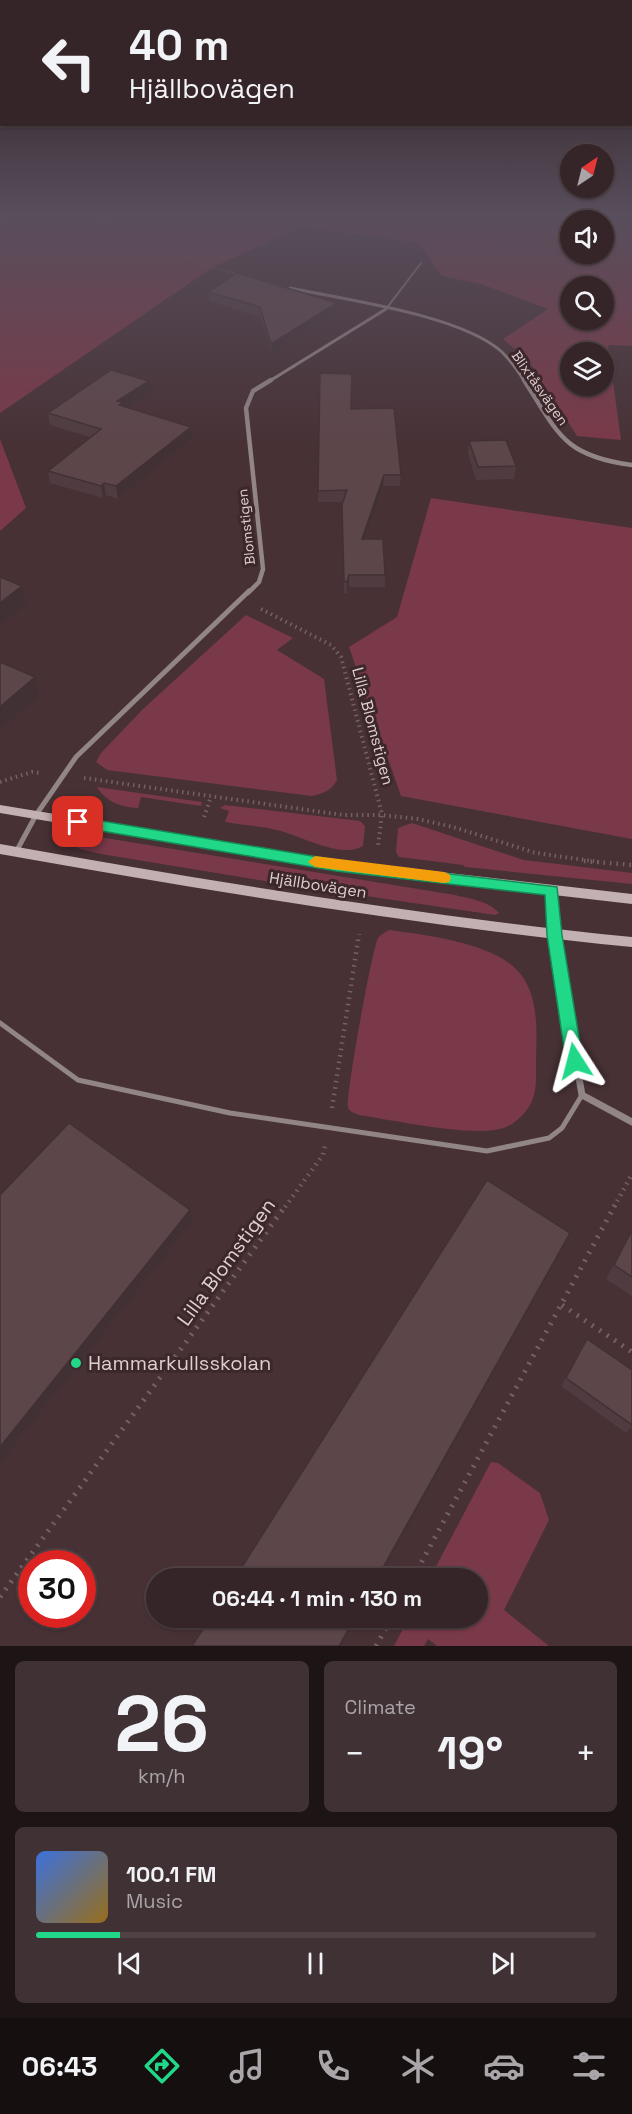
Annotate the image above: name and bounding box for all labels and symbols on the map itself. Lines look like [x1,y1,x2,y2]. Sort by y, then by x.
north arrow [560,144,614,198]
street label: Blixtåsvägen [508,347,572,429]
street label: Blomstigen [233,488,259,566]
street label: Lilla Blomstigen [347,665,399,787]
pin [52,796,103,847]
street label: Hjällbovägen [268,867,368,903]
position arrow [543,1029,607,1093]
street label: Lilla Blomstigen [171,1193,281,1331]
place label: Hammarkullsskolan [88,1350,271,1376]
marker: Hammarkullsskolan [69,1356,83,1370]
speed limit sign: 30 [18,1550,96,1628]

